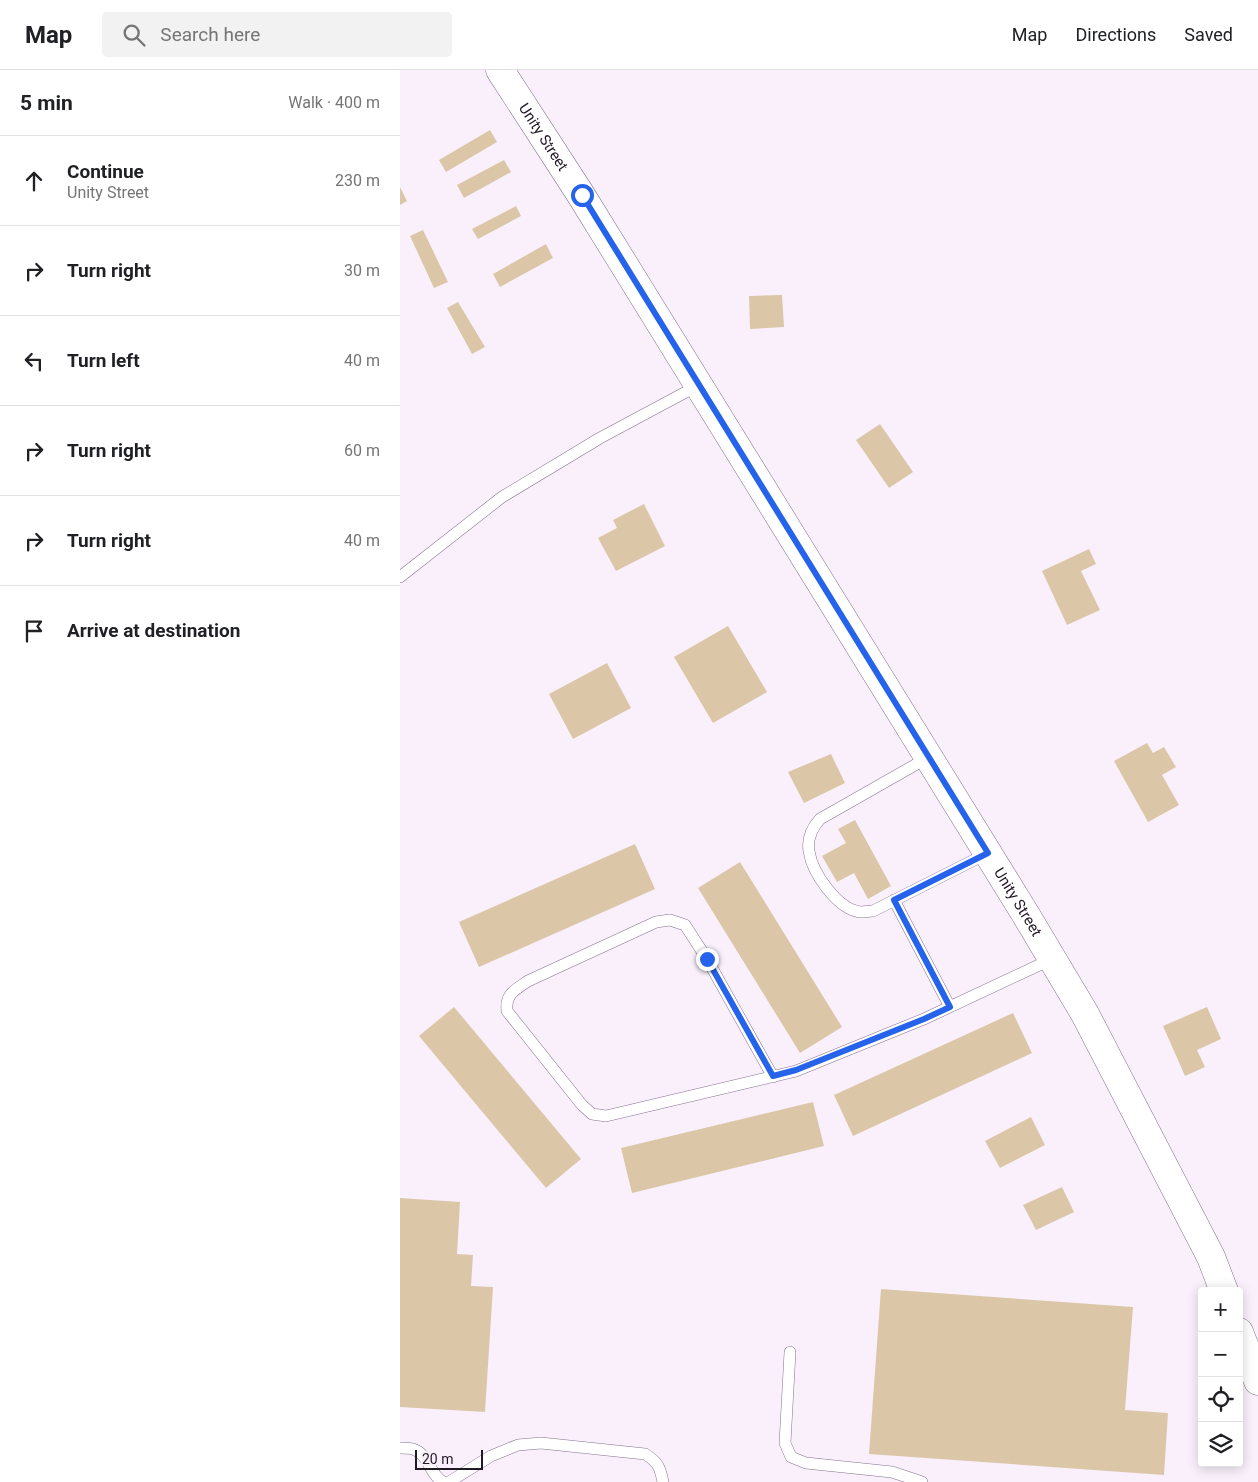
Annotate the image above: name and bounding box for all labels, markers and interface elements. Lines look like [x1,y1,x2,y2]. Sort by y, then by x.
search box [102,12,452,57]
text: Map [25,21,72,49]
icon: search [120,21,148,49]
text: Search here [160,23,260,46]
text: Map [1012,24,1047,45]
text: Directions [1075,24,1156,45]
text: Saved [1184,24,1233,45]
text: 5 min [20,91,73,115]
text: Walk · 400 m [288,93,380,112]
street label: Unity Street [515,100,572,174]
text: Continue [67,160,144,183]
icon: ahead [20,167,48,195]
text: 230 m [335,171,380,190]
text: Unity Street [67,183,149,202]
route start [571,184,594,207]
icon: right [20,257,48,285]
text: Turn right [67,259,151,282]
text: 30 m [344,261,380,280]
icon: left [20,347,48,375]
text: Turn left [67,349,140,372]
text: 40 m [344,351,380,370]
icon: right [20,437,48,465]
text: Turn right [67,439,151,462]
text: 60 m [344,441,380,460]
icon: right [20,527,48,555]
text: Turn right [67,529,151,552]
text: 40 m [344,531,380,550]
icon: arrive [20,617,48,645]
text: Arrive at destination [67,619,240,642]
street label: Unity Street [990,864,1046,940]
route end [696,948,719,971]
map controls [1198,1287,1243,1467]
button: + [1198,1287,1243,1332]
button: − [1198,1332,1243,1377]
button: locate [1198,1377,1243,1422]
button: layers [1198,1422,1243,1467]
scale bar [415,1447,482,1470]
text: 20 m [422,1451,454,1467]

